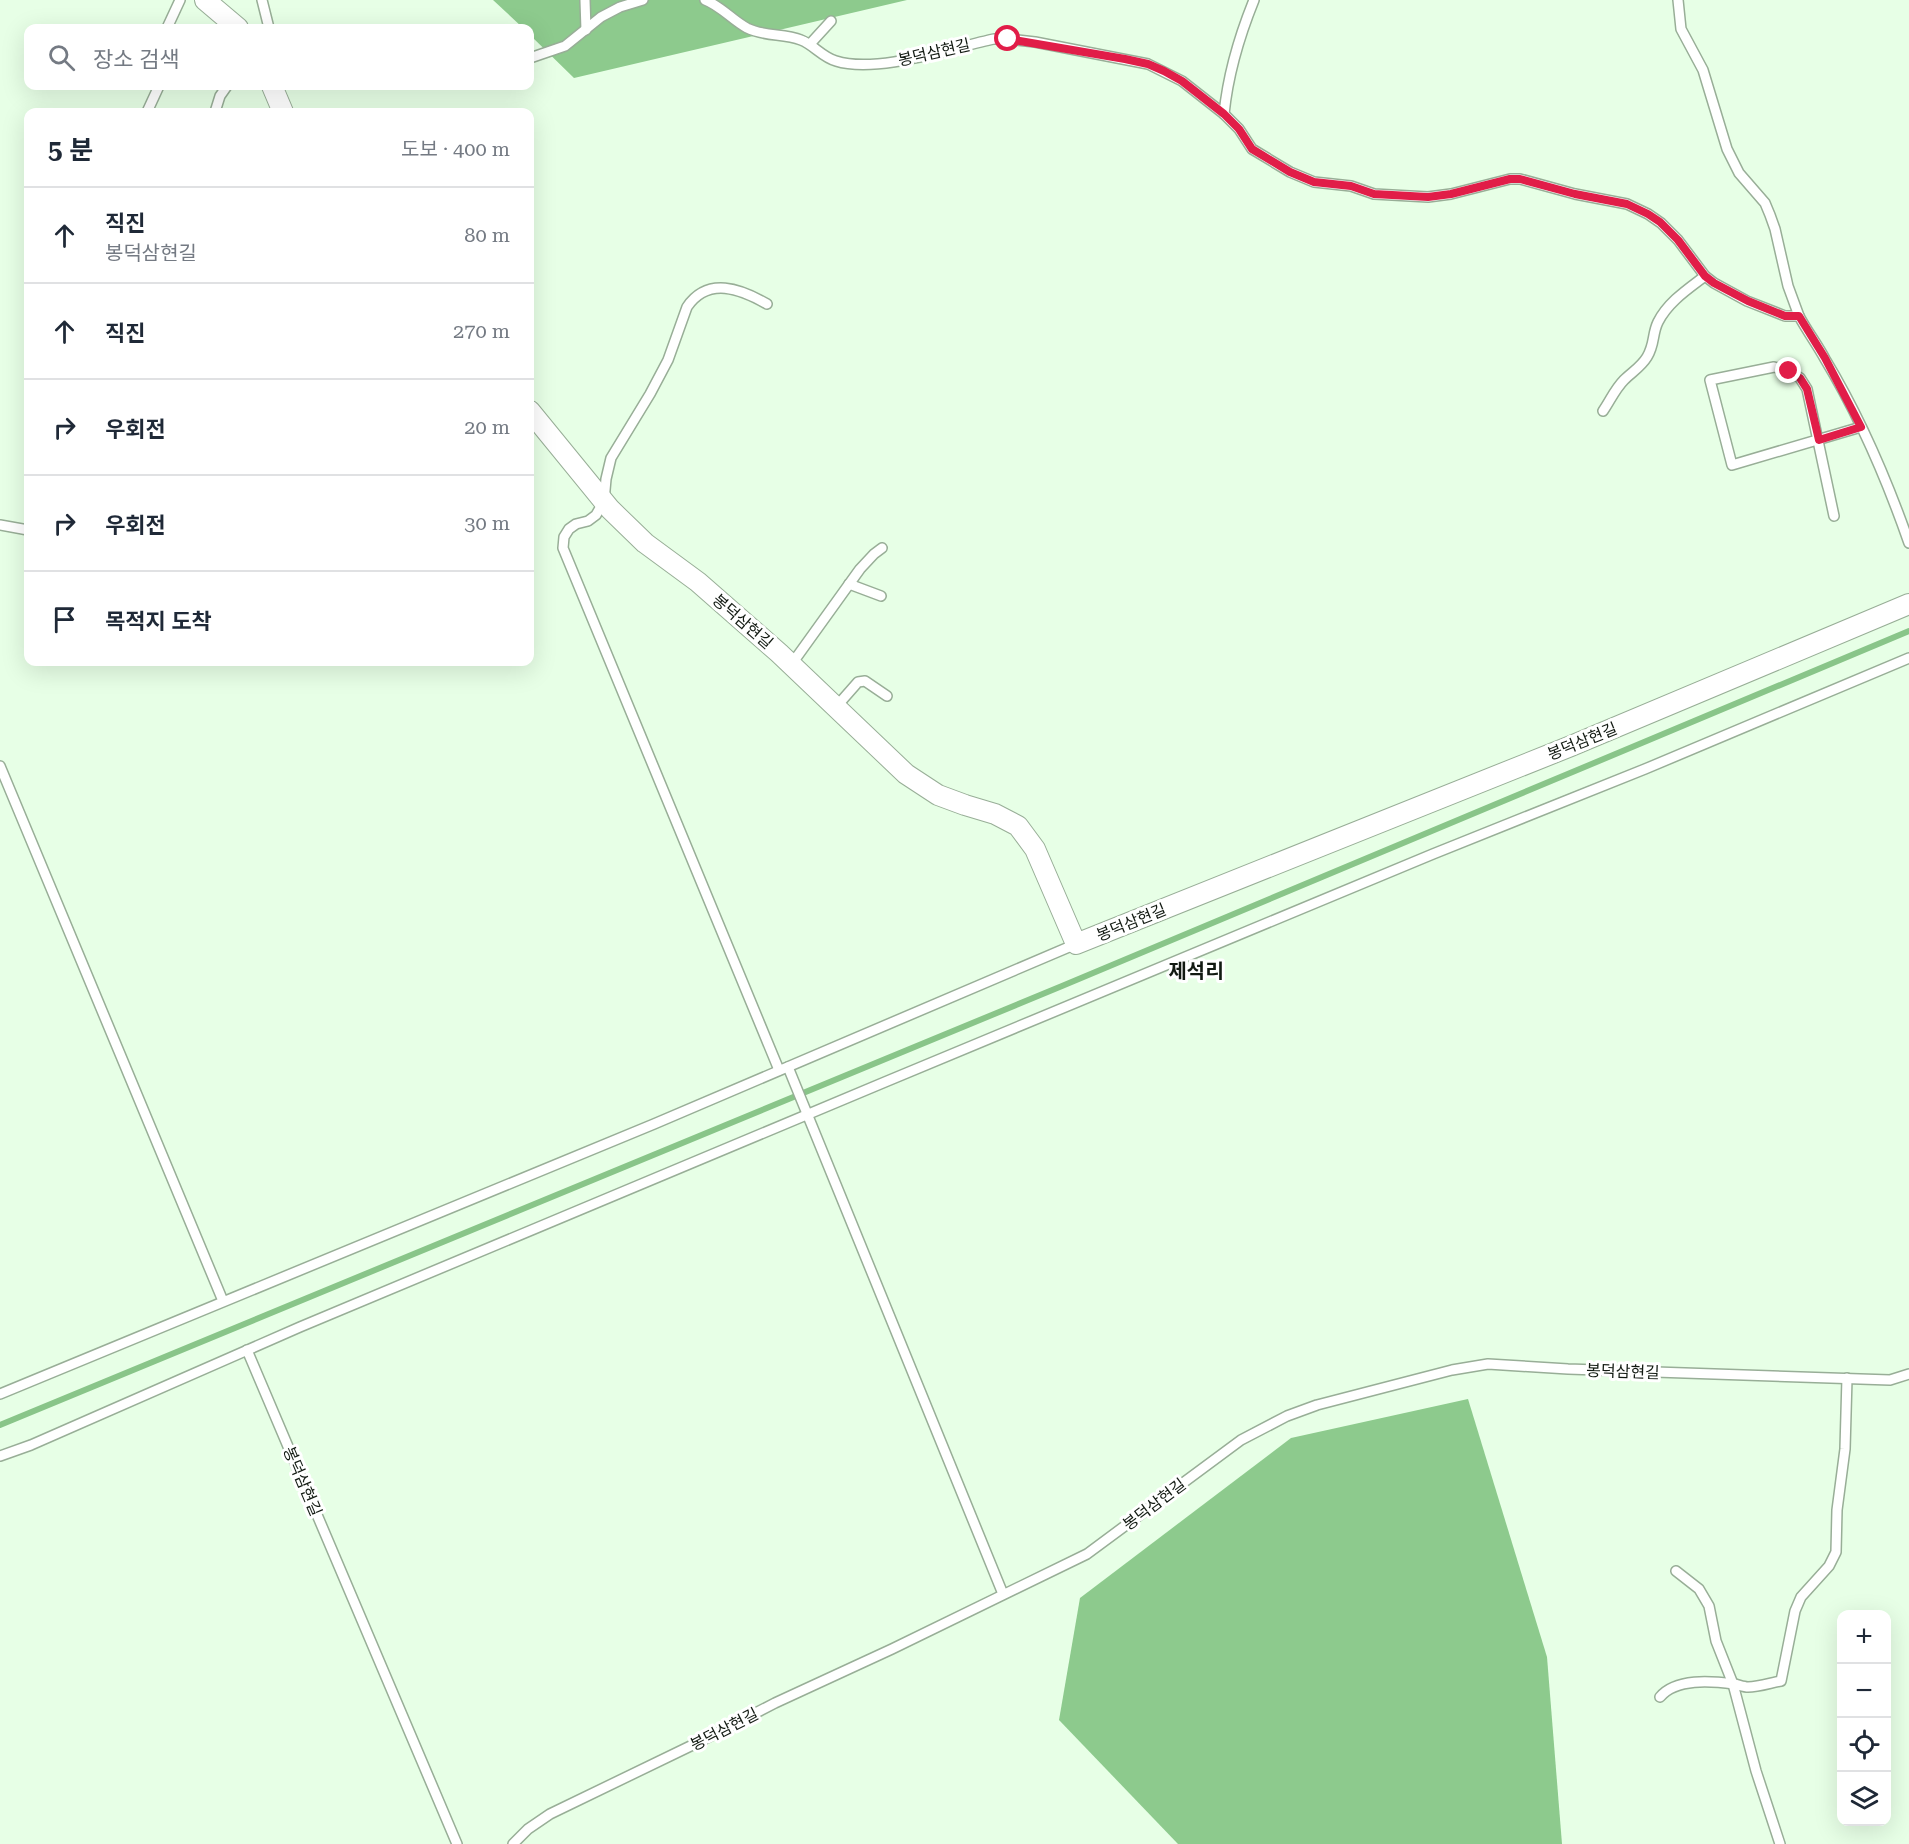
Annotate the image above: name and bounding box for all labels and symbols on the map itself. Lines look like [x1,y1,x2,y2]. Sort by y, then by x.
route start [994,25,1020,51]
street label: 봉덕삼현길 [896,35,972,70]
route end [1775,357,1801,383]
street label: 봉덕삼현길 [709,590,777,653]
street label: 봉덕삼현길 [1545,719,1620,764]
street label: 봉덕삼현길 [1094,900,1169,945]
district label: 제석리 [1168,959,1224,983]
street label: 봉덕삼현길 [1586,1361,1660,1382]
street label: 봉덕삼현길 [279,1444,326,1519]
street label: 봉덕삼현길 [1119,1475,1189,1534]
street label: 봉덕삼현길 [687,1704,761,1755]

